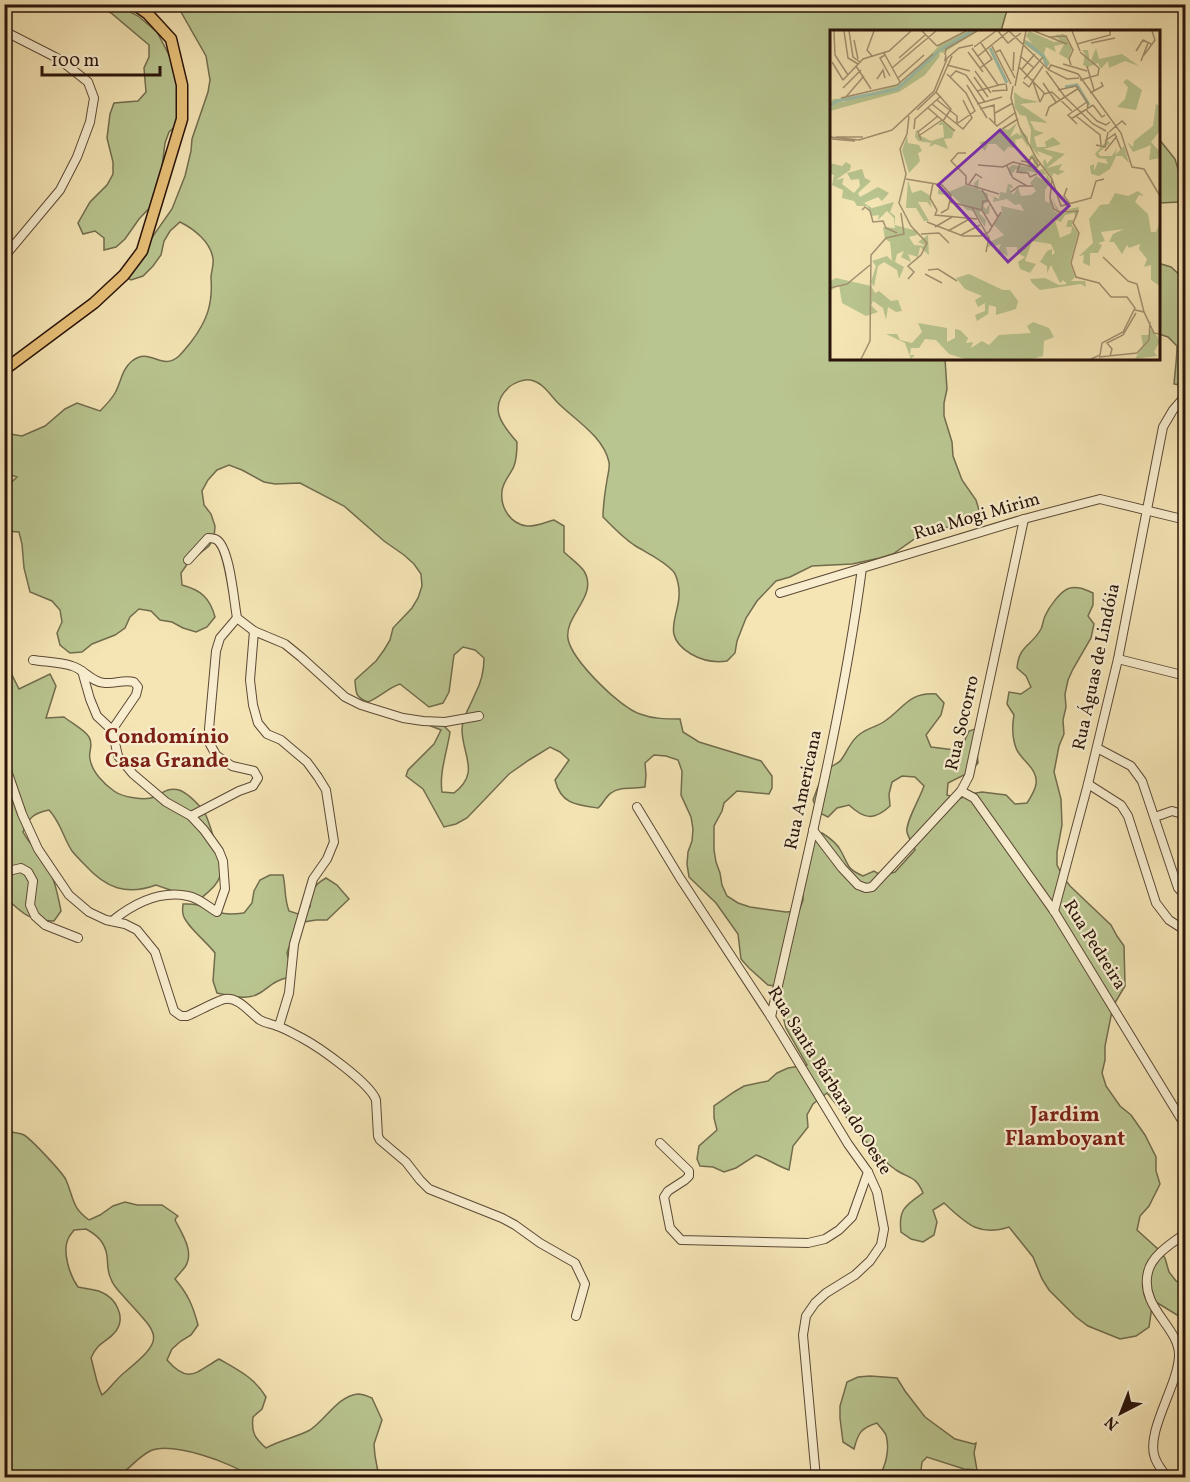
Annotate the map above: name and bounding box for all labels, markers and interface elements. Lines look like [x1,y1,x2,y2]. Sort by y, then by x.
inset map [830,30,1160,360]
scale bar [42,39,160,77]
text: 100 m [51,49,100,74]
street label: Rua Mogi Mirim [911,487,1043,547]
street label: Rua Águas de Lindóia [1067,581,1127,753]
street label: Rua Socorro [940,673,986,773]
district label: Condomínio Casa Grande [105,723,229,776]
street label: Rua Americana [779,728,829,852]
street label: Rua Pedreira [1056,895,1132,995]
street label: Rua Santa Bárbara do Oeste [761,982,897,1180]
district label: Jardim Flamboyant [1005,1101,1125,1154]
north arrow [1091,1383,1151,1443]
text: N [1100,1410,1124,1435]

